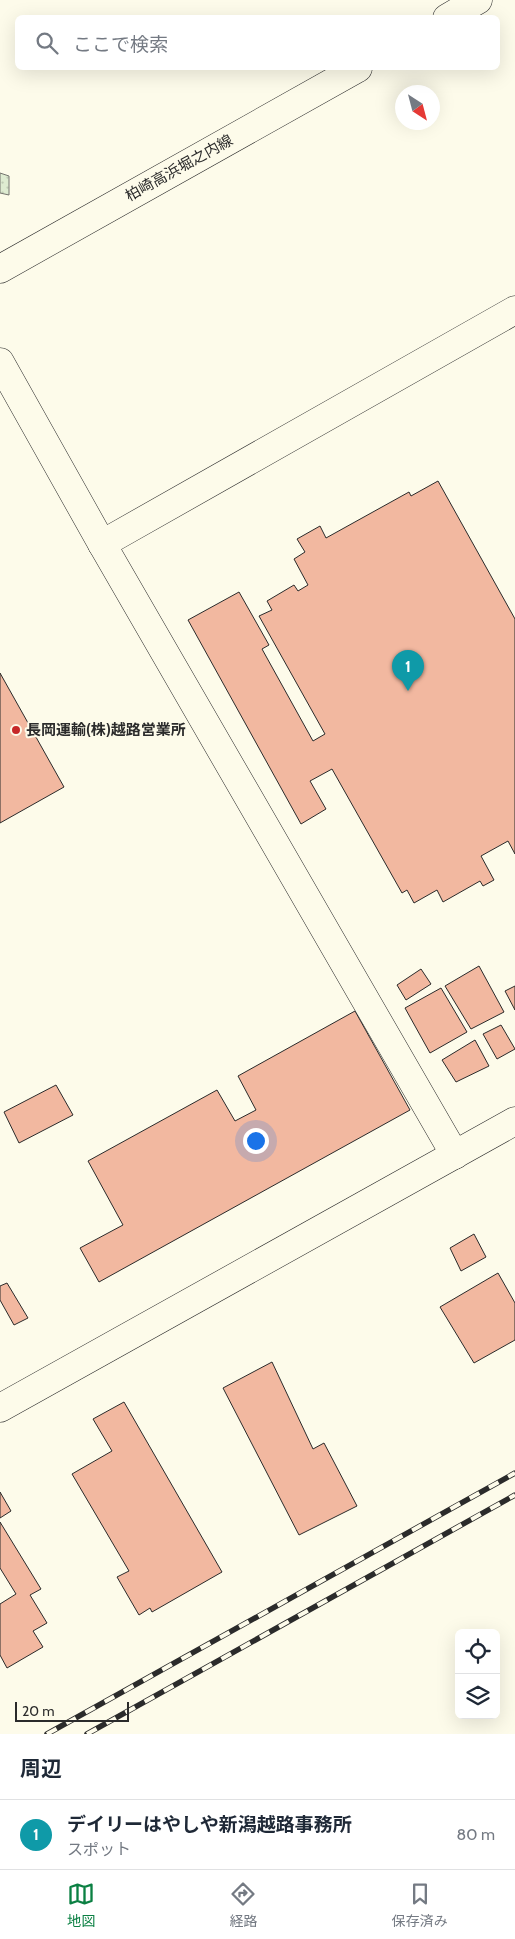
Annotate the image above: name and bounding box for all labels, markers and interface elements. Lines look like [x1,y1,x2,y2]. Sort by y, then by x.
search box [15,15,500,70]
icon: search [33,29,61,57]
text: ここで検索 [73,33,168,56]
north arrow [395,85,440,130]
street label: 柏崎高浜堀之内線 [122,131,236,205]
pin: 1 [392,650,424,691]
place label: 長岡運輸(株)越路営業所 [26,721,186,739]
marker: 長岡運輸(株)越路営業所 [10,724,22,736]
your location [243,1128,269,1154]
map controls [455,1629,500,1719]
button: locate [455,1629,500,1674]
button: layers [455,1674,500,1719]
scale bar [15,1699,129,1722]
text: 20 m [22,1702,55,1720]
text: 周辺 [20,1756,62,1781]
text: デイリーはやしや新潟越路事務所 [67,1813,352,1836]
text: 1 [33,1825,39,1844]
text: 80 m [457,1825,495,1844]
text: スポット [67,1840,131,1859]
tab: 地図 [67,1880,95,1930]
tab: 経路 [229,1880,257,1930]
tab: 保存済み [392,1880,448,1930]

